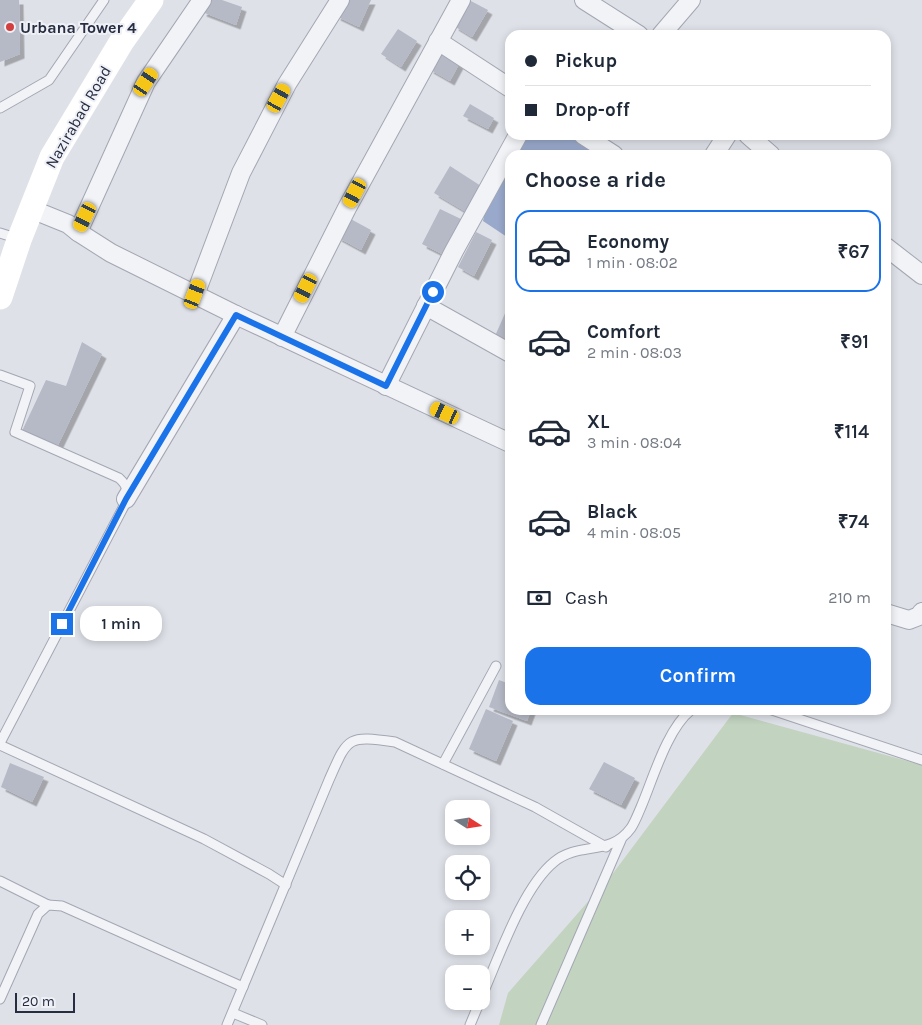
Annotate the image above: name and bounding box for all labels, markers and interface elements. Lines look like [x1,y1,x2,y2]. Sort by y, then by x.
place label: Urbana Tower 4 [20,18,137,37]
marker: Urbana Tower 4 [4,21,16,33]
text: Pickup [555,50,617,72]
street label: Nazirabad Road [41,62,115,172]
car [131,65,160,99]
car [265,81,292,115]
text: Drop-off [555,99,630,121]
text: Choose a ride [525,167,666,193]
car [341,176,368,210]
car [71,200,98,234]
icon: car [527,229,572,274]
text: Economy [587,231,669,253]
text: ₹67 [837,241,869,263]
text: 1 min · 08:02 [587,253,678,272]
car [292,271,319,305]
car [182,277,207,311]
route start [422,281,444,303]
icon: car [527,319,572,364]
text: Comfort [587,321,661,343]
text: ₹91 [840,331,869,353]
text: 2 min · 08:03 [587,343,682,362]
car [428,400,461,426]
icon: car [527,409,572,454]
text: XL [587,411,609,433]
text: ₹114 [834,421,869,443]
text: 3 min · 08:04 [587,433,682,452]
icon: car [527,499,572,544]
text: Black [587,501,638,523]
text: ₹74 [838,511,869,533]
text: 4 min · 08:05 [587,523,681,542]
icon: cash [525,584,553,612]
text: Cash [565,587,609,609]
text: 210 m [828,588,871,607]
callout: 1 min [80,606,162,642]
route end [51,613,73,635]
text: 1 min [101,614,141,633]
button: Confirm [525,647,871,705]
north arrow [445,800,490,845]
map controls [445,800,490,1010]
button: locate [445,855,490,900]
button: + [445,910,490,955]
button: − [445,965,490,1010]
scale bar [15,990,75,1013]
text: 20 m [22,993,55,1010]

